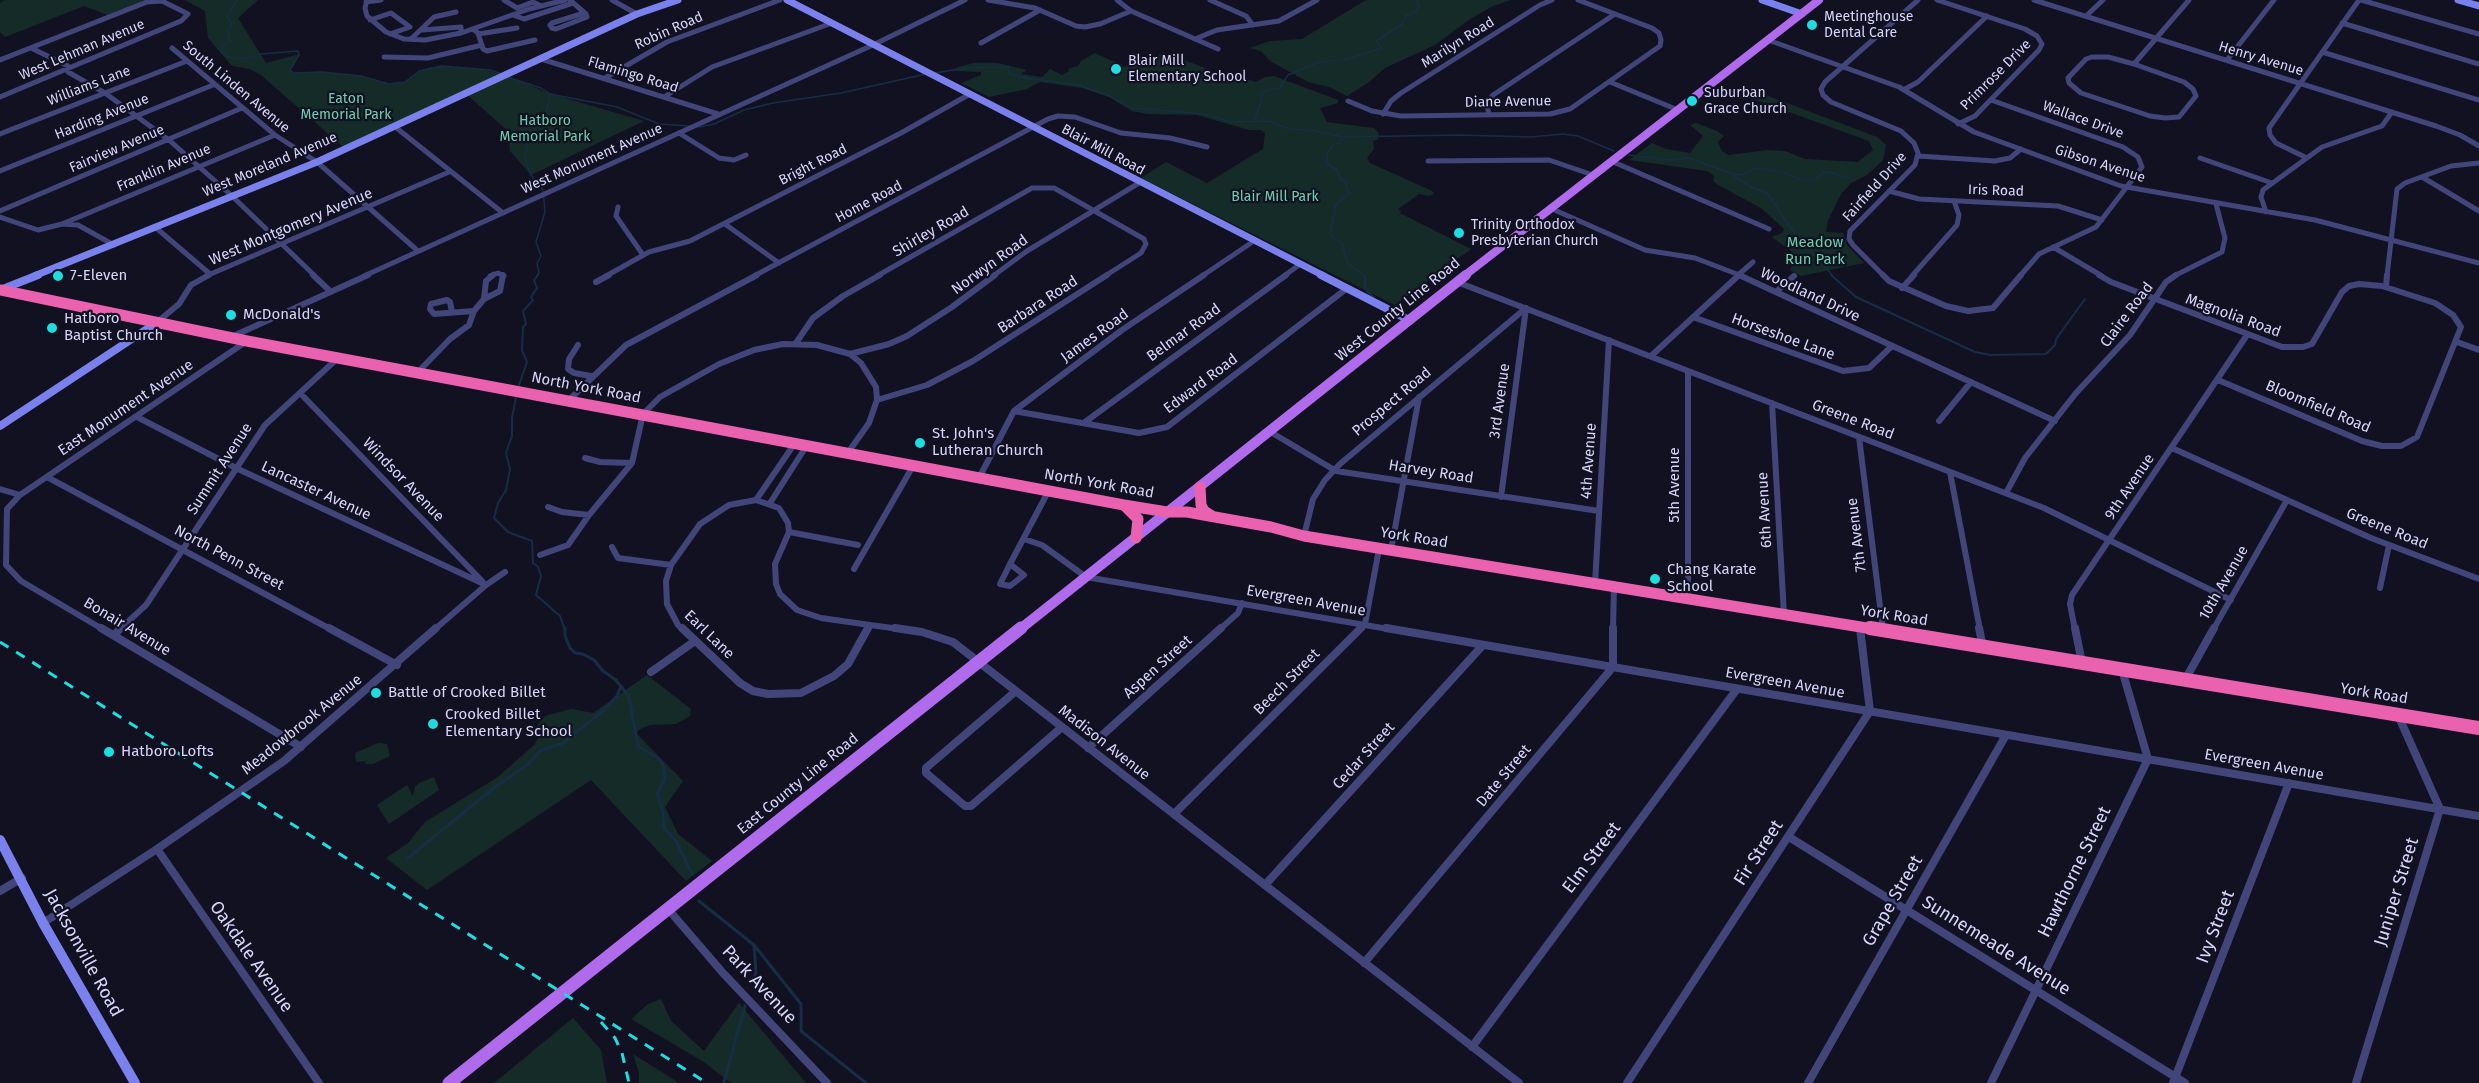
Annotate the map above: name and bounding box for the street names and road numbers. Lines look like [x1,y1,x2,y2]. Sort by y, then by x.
street label: Robin Road [632,9,706,53]
street label: Marilyn Road [1418,14,1498,72]
street label: West Lehman Avenue [17,16,147,84]
street label: Primrose Drive [1957,36,2035,114]
street label: South Linden Avenue [179,37,293,137]
street label: Henry Avenue [2217,38,2305,80]
street label: Flamingo Road [586,53,680,97]
street label: Williams Lane [45,62,133,110]
street label: Harding Avenue [52,90,152,144]
street label: Diane Avenue [1465,93,1551,111]
street label: Wallace Drive [2040,98,2126,142]
street label: West Monument Avenue [519,120,665,198]
street label: Fairview Avenue [67,121,167,177]
street label: Blair Mill Road [1058,121,1148,179]
street label: West Moreland Avenue [200,129,340,201]
street label: Franklin Avenue [114,141,214,195]
street label: Bright Road [776,141,850,189]
street label: Gibson Avenue [2053,141,2147,187]
street label: Fairfield Drive [1839,149,1911,225]
street label: Home Road [833,177,905,227]
street label: Iris Road [1968,182,2024,200]
street label: West Montgomery Avenue [207,184,375,270]
street label: Shirley Road [890,203,972,261]
street label: Norwyn Road [948,231,1032,299]
street label: West County Line Road [1332,254,1464,366]
street label: Woodland Drive [1757,264,1863,326]
street label: Barbara Road [995,272,1081,338]
street label: Claire Road [2097,279,2157,351]
street label: Magnolia Road [2183,290,2283,342]
street label: Belmar Road [1143,300,1225,366]
street label: James Road [1058,305,1132,367]
street label: Horseshoe Lane [1729,310,1837,364]
street label: Edward Road [1160,350,1242,418]
street label: East Monument Avenue [55,356,197,460]
street label: 3rd Avenue [1486,362,1514,440]
street label: Prospect Road [1349,364,1435,440]
street label: North York Road [530,369,642,407]
street label: Bloomfield Road [2263,377,2373,437]
street label: Greene Road [1809,396,1897,444]
street label: Summit Avenue [184,420,256,518]
street label: 4th Avenue [1577,422,1601,500]
street label: Windsor Avenue [358,434,448,526]
street label: 5th Avenue [1666,447,1684,523]
street label: 9th Avenue [2101,451,2159,523]
street label: Harvey Road [1387,456,1475,488]
street label: Lancaster Avenue [258,458,374,524]
street label: North York Road [1043,465,1155,503]
street label: 6th Avenue [1754,472,1776,548]
street label: 7th Avenue [1844,497,1870,573]
street label: Greene Road [2343,504,2431,554]
street label: North Penn Street [171,521,287,595]
street label: York Road [1379,524,1449,552]
street label: 10th Avenue [2195,543,2253,623]
street label: Evergreen Avenue [1245,582,1367,620]
street label: Bonair Avenue [80,594,174,660]
street label: York Road [1859,602,1929,630]
street label: Earl Lane [680,607,738,663]
street label: Aspen Street [1120,631,1196,703]
street label: Beech Street [1250,645,1324,719]
street label: Evergreen Avenue [1724,664,1846,702]
street label: Meadowbrook Avenue [238,671,366,779]
street label: York Road [2339,680,2409,708]
street label: Madison Avenue [1055,702,1153,784]
street label: Cedar Street [1329,719,1399,793]
street label: East County Line Road [734,730,862,838]
street label: Date Street [1473,741,1535,811]
street label: Evergreen Avenue [2203,746,2325,784]
street label: Hawthorne Street [2034,803,2116,941]
street label: Fir Street [1730,816,1788,890]
street label: Elm Street [1558,818,1626,898]
street label: Juniper Street [2370,835,2424,949]
street label: Grape Street [1858,852,1928,950]
street label: Jacksonville Road [39,885,127,1021]
street label: Ivy Street [2192,887,2240,967]
street label: Sunnemeade Avenue [1918,891,2074,1001]
street label: Oakdale Avenue [205,897,297,1017]
street label: Park Avenue [717,941,801,1029]

